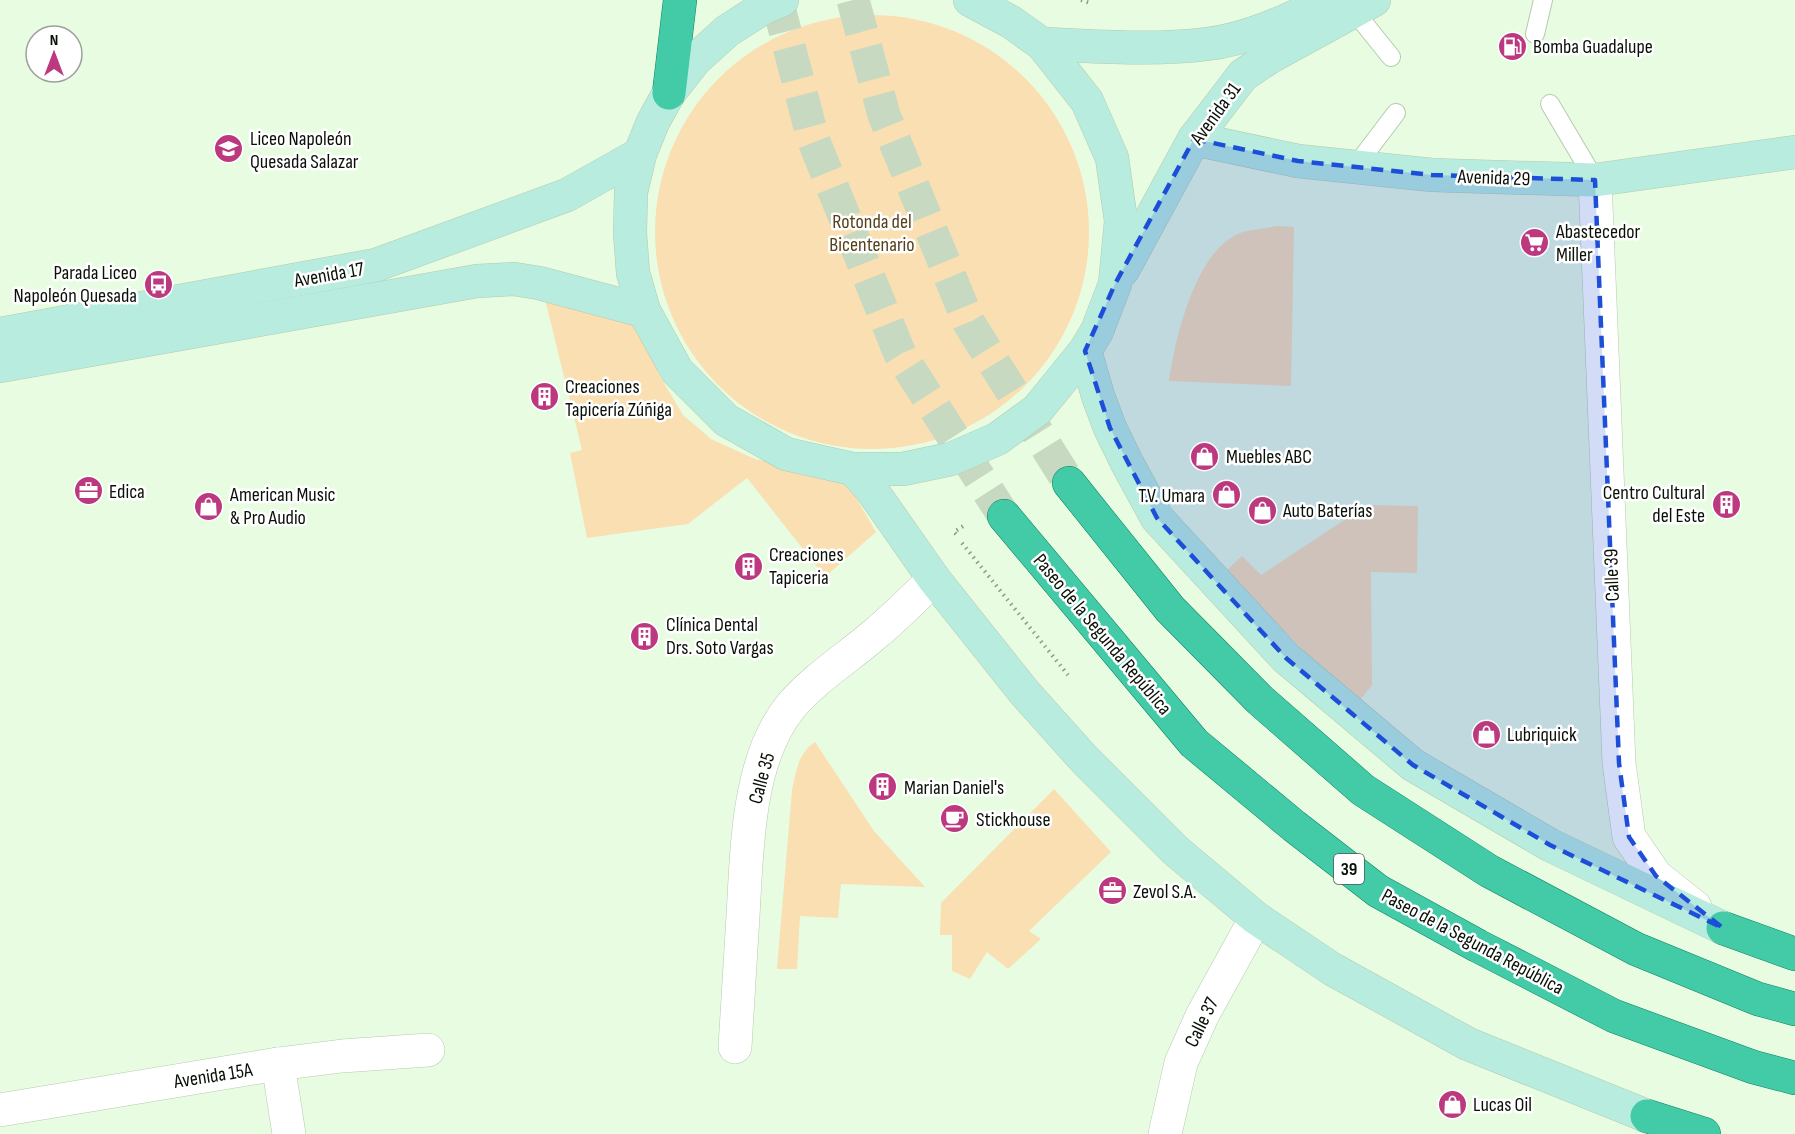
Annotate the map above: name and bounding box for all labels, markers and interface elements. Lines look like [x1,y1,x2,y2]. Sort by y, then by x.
north arrow [24,24,84,84]
fuel station icon: Bomba Guadalupe [1496,30,1528,62]
text: N [50,31,58,50]
place label: Bomba Guadalupe [1533,35,1653,59]
street label: Avenida 31 [1185,78,1246,150]
place label: Liceo Napoleón Quesada Salazar [250,127,359,174]
school or university icon: Liceo Napoleón Quesada Salazar [213,133,245,165]
street label: Avenida 29 [1456,165,1531,191]
park label: Rotonda del Bicentenario [829,210,915,257]
place label: Abastecedor Miller [1555,220,1641,267]
supermarket icon: Abastecedor Miller [1519,226,1551,258]
street label: Avenida 17 [291,257,366,293]
place label: Parada Liceo Napoleón Quesada [14,261,137,308]
bus stop icon: Parada Liceo Napoleón Quesada [142,268,174,300]
place label: Creaciones Tapicería Zúñiga [565,375,672,422]
building icon: Creaciones Tapicería Zúñiga [528,381,560,413]
shop icon: Muebles ABC [1189,440,1221,472]
place label: Muebles ABC [1226,445,1312,469]
office icon: Edica [72,475,104,507]
shop icon: T.V. Umara [1210,479,1242,511]
place label: Edica [109,480,145,504]
place label: Centro Cultural del Este [1603,481,1705,528]
place label: American Music & Pro Audio [229,483,336,530]
place label: T.V. Umara [1138,484,1205,508]
building icon: Centro Cultural del Este [1710,488,1742,520]
shop icon: American Music & Pro Audio [193,490,225,522]
shop icon: Auto Baterías [1246,494,1278,526]
place label: Auto Baterías [1282,499,1372,523]
place label: Creaciones Tapiceria [769,543,844,590]
street label: Calle 39 [1599,548,1625,602]
street label: Paseo de la Segunda República [1028,549,1177,720]
building icon: Creaciones Tapiceria [732,550,764,582]
place label: Clínica Dental Drs. Soto Vargas [666,613,774,660]
building icon: Clínica Dental Drs. Soto Vargas [629,620,661,652]
shop icon: Lubriquick [1470,718,1502,750]
place label: Lubriquick [1507,723,1577,747]
street label: Calle 35 [744,750,780,807]
building icon: Marian Daniel's [867,771,899,803]
place label: Marian Daniel's [904,776,1004,800]
cafe icon: Stickhouse [939,803,971,835]
place label: Stickhouse [976,808,1050,832]
road number: 39 [1334,854,1364,884]
office icon: Zevol S.A. [1096,875,1128,907]
place label: Zevol S.A. [1133,880,1197,904]
street label: Paseo de la Segunda República [1377,884,1568,1000]
street label: Calle 37 [1180,994,1224,1051]
street label: Avenida 15A [171,1058,254,1094]
shop icon: Lucas Oil [1436,1088,1468,1120]
place label: Lucas Oil [1473,1093,1532,1117]

